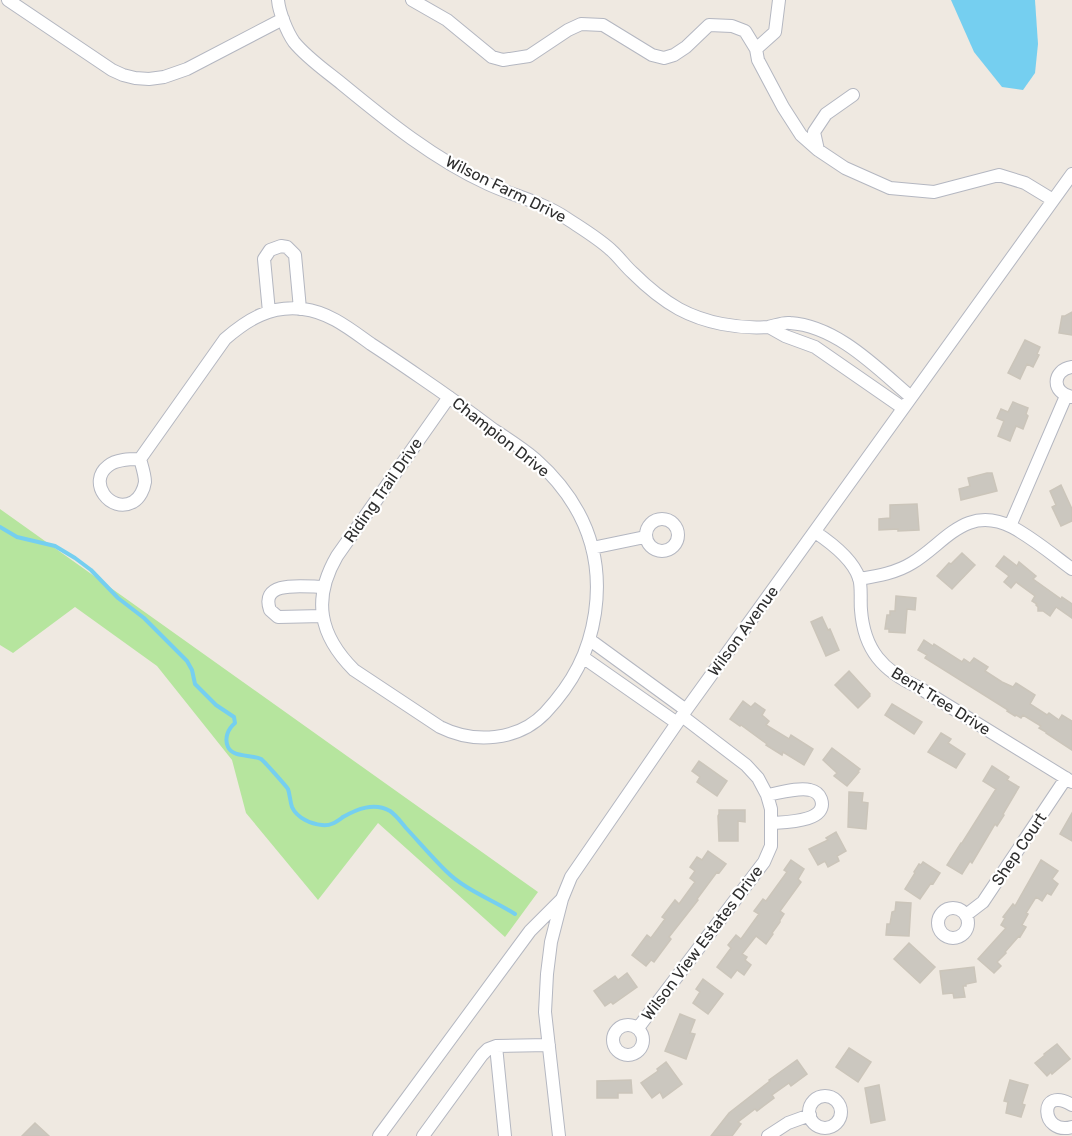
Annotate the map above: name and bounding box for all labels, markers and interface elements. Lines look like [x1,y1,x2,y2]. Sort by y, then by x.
street label: Wilson Farm Drive [443,152,570,226]
street label: Champion Drive [449,393,553,481]
street label: Riding Trail Drive [340,434,426,546]
street label: Wilson Avenue [704,582,782,680]
street label: Bent Tree Drive [888,663,994,739]
street label: Shep Court [988,809,1050,889]
street label: Wilson View Estates Drive [637,862,767,1024]

